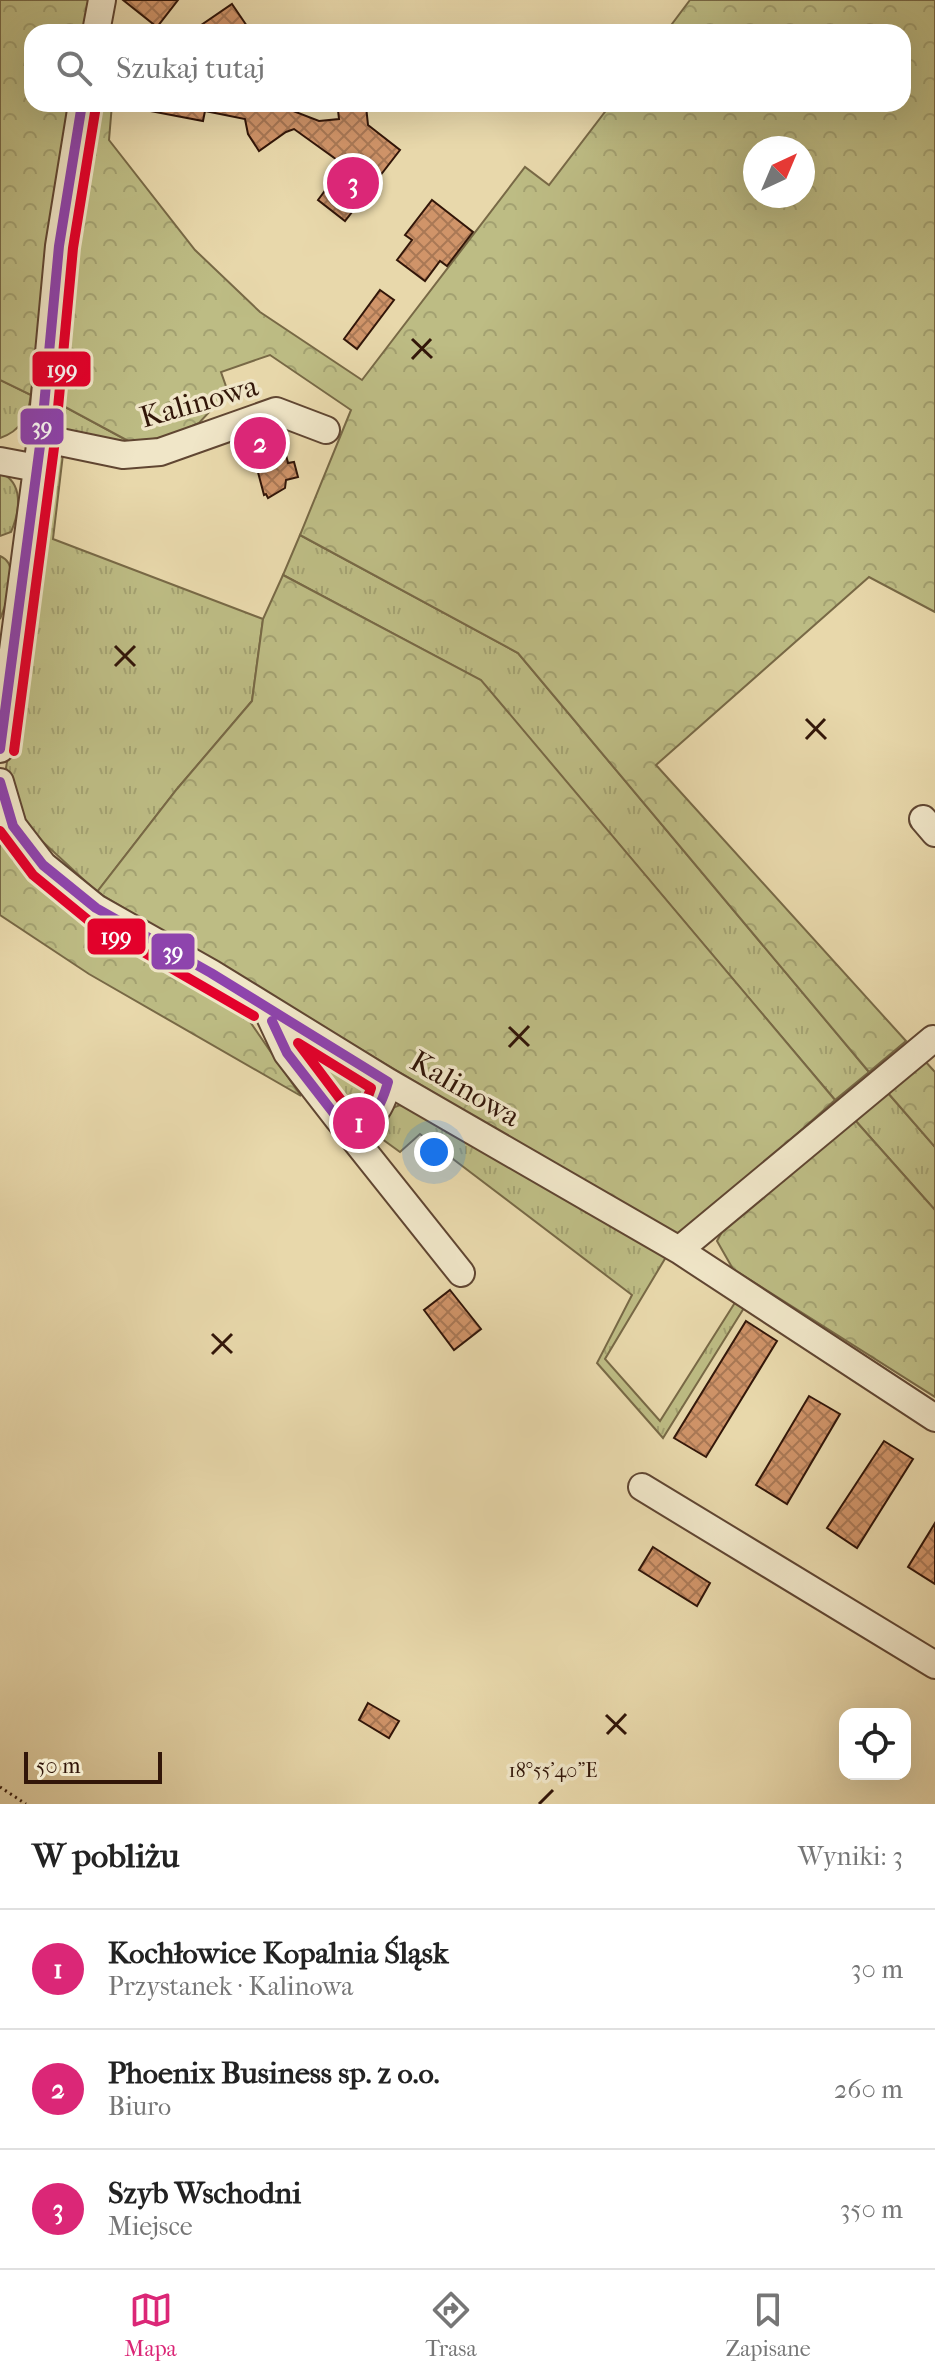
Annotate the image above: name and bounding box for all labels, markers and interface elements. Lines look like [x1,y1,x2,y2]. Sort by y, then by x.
search box [24,24,911,112]
icon: search [52,46,96,90]
text: Szukaj tutaj [116,51,265,86]
north arrow [743,136,815,208]
pin: 3 [327,153,379,213]
line badge: 199 [31,350,92,388]
text: 199 [47,357,77,383]
street label: Kalinowa [136,368,263,435]
line badge: 39 [19,407,65,446]
pin: 2 [234,413,286,473]
text: 39 [32,414,52,440]
line badge: 199 [86,917,147,956]
text: 199 [101,924,131,950]
line badge: 39 [150,932,196,971]
text: 39 [163,939,183,965]
street label: Kalinowa [404,1044,527,1135]
pin: 1 [333,1093,385,1153]
your location [414,1132,454,1172]
map controls [839,1708,911,1780]
button: locate [839,1708,911,1780]
scale bar [24,1748,162,1784]
text: 50 m [36,1753,81,1779]
text: 18°55'40"E [509,1759,597,1782]
text: W pobliżu [32,1836,179,1876]
text: Wyniki: 3 [798,1841,903,1872]
text: Kochłowice Kopalnia Śląsk [108,1936,448,1971]
text: 1 [53,1954,63,1985]
text: 30 m [851,1954,903,1985]
text: Przystanek · Kalinowa [108,1971,353,2002]
text: Phoenix Business sp. z o.o. [108,2056,440,2091]
text: 2 [51,2074,65,2105]
text: 260 m [834,2074,903,2105]
text: Biuro [108,2091,171,2122]
text: Szyb Wschodni [108,2176,301,2211]
text: 3 [53,2194,63,2225]
text: 350 m [840,2194,903,2225]
text: Miejsce [108,2211,193,2242]
tab: Mapa [124,2288,177,2362]
tab: Trasa [426,2288,477,2362]
tab: Zapisane [725,2288,811,2362]

